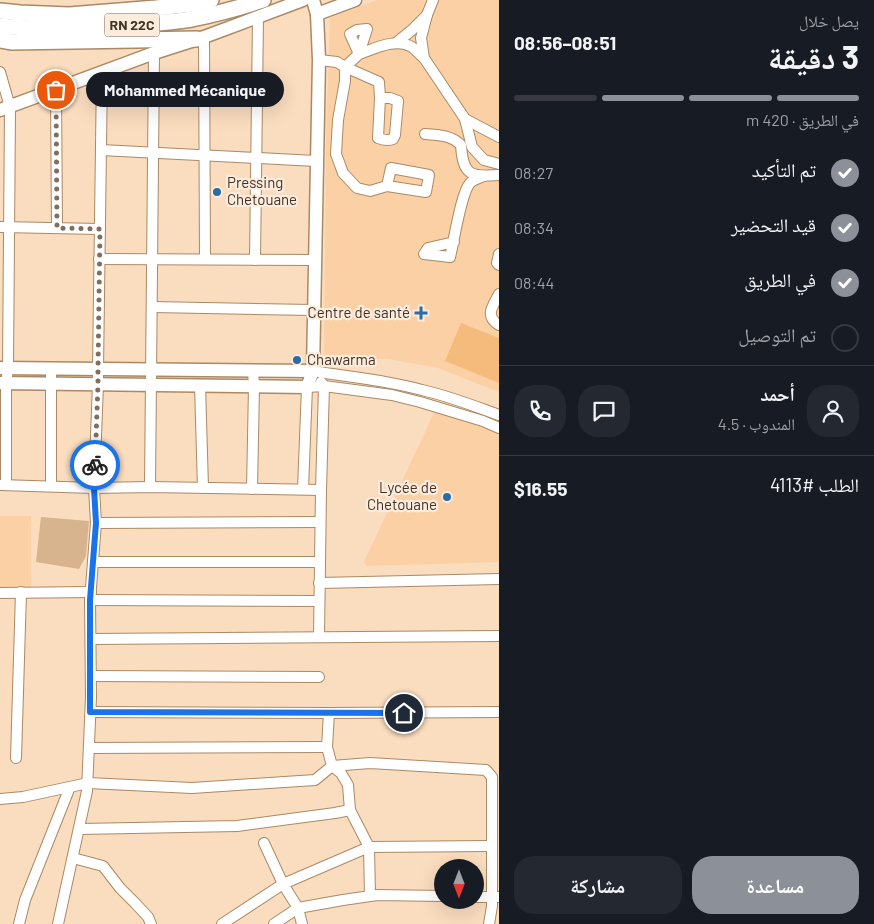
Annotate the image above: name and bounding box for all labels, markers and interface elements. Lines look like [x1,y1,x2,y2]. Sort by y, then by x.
text: يصل خلال [799,11,859,30]
road number: RN 22C [104,14,160,36]
text: 08:51–08:56 [514,31,616,54]
text: 3 دقيقة [768,37,859,75]
pin [35,69,77,111]
callout: Mohammed Mécanique [86,72,284,108]
icon: bag [42,76,70,104]
text: Mohammed Mécanique [104,80,266,99]
text: في الطريق · 420 m [746,110,859,129]
text: تم التأكيد [752,158,816,181]
icon: check [831,159,859,187]
text: 08:27 [514,163,553,182]
place label: Pressing Chetouane [227,173,297,208]
marker: Pressing Chetouane [211,186,223,198]
text: قيد التحضير [731,213,816,236]
icon: check [831,214,859,242]
text: 08:34 [514,218,554,237]
text: في الطريق [744,268,816,291]
icon: check [831,269,859,297]
text: 08:44 [514,273,554,292]
place label: Centre de santé [308,303,410,321]
marker: Centre de santé [414,306,428,320]
text: تم التوصيل [738,323,816,346]
place label: Chawarma [307,350,376,368]
marker: Chawarma [291,354,303,366]
text: أحمد [760,382,795,405]
button: phone [514,385,566,437]
button: chat [578,385,630,437]
button: person [807,385,859,437]
text: المندوب · 4.5 [718,414,795,433]
courier [70,440,120,490]
icon: bike [81,451,109,479]
text: الطلب #4113 [770,473,859,496]
text: $16.55 [514,477,567,500]
place label: Lycée de Chetouane [367,478,437,513]
marker: Lycée de Chetouane [441,491,453,503]
pin [383,692,425,734]
icon: home [390,699,418,727]
button: مشاركة [514,856,682,914]
button: مساعدة [692,856,859,914]
north arrow [434,859,484,909]
map controls [434,859,484,909]

